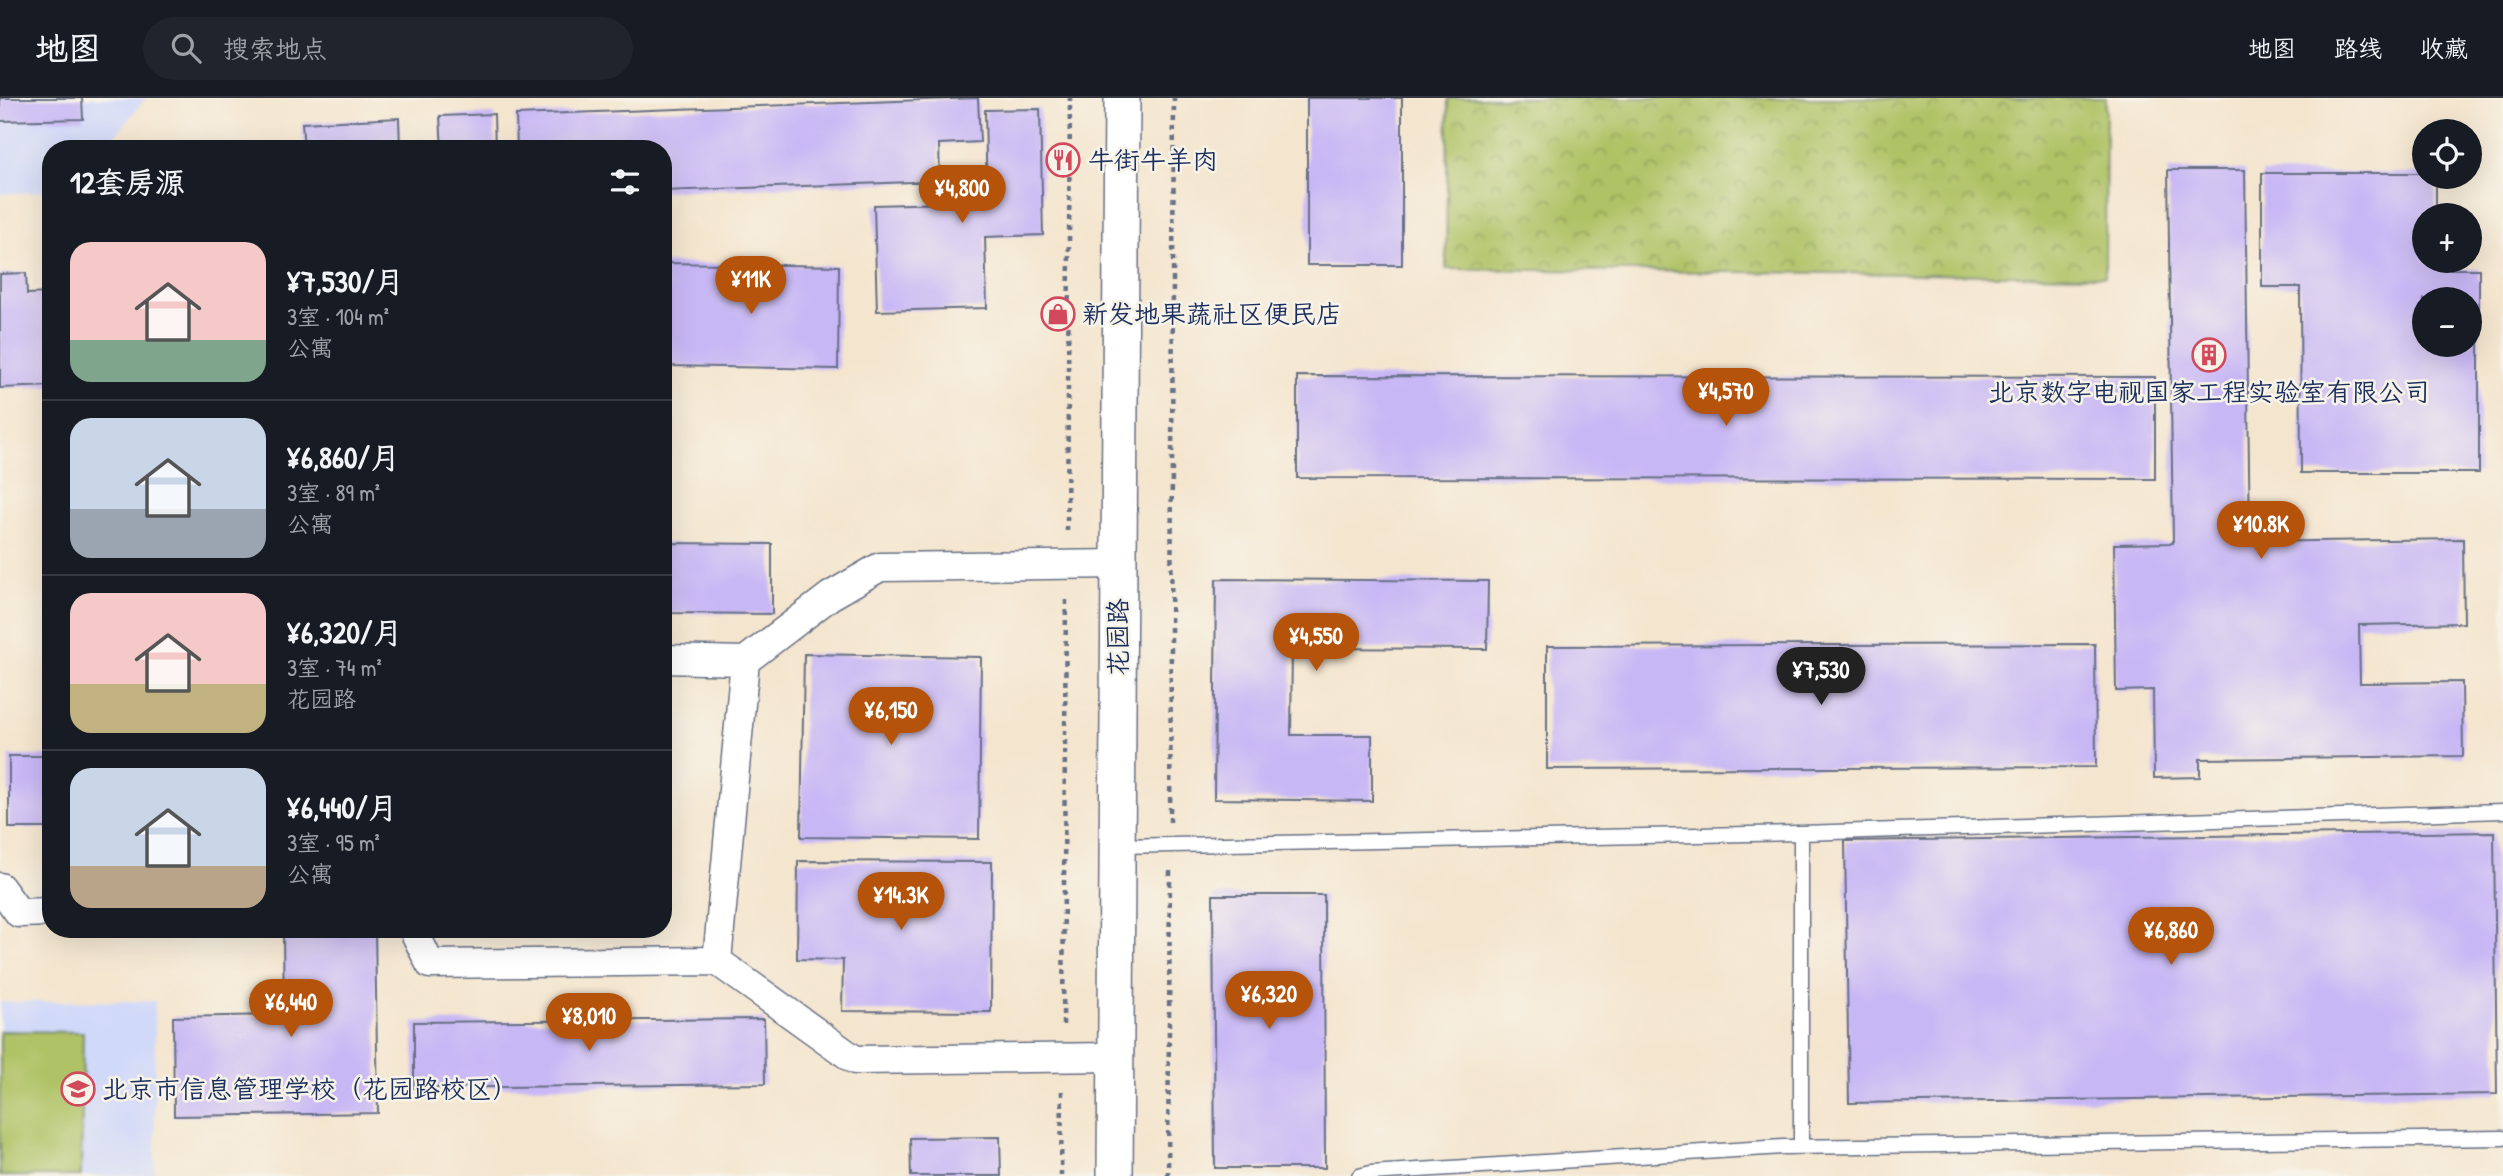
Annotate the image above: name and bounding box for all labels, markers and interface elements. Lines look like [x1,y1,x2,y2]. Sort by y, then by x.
search box [143,17,633,80]
text: 地图 [35,26,101,70]
icon: search [167,29,205,67]
text: 搜索地点 [223,31,327,66]
text: 地图 [2248,32,2296,64]
text: 路线 [2334,32,2382,64]
text: 收藏 [2420,32,2468,64]
map controls [2412,119,2482,357]
button: locate [2412,119,2482,189]
restaurant icon: 牛街牛羊肉 [1044,141,1082,179]
place label: 牛街牛羊肉 [1088,142,1218,177]
text: 12套房源 [70,162,185,202]
icon: filters [606,163,644,201]
pin: ¥4,800 [905,166,1019,225]
text: ¥4,800 [935,172,989,203]
button: + [2412,203,2482,273]
pin: ¥11K [710,256,792,316]
text: ¥7,530/月 [287,261,404,301]
text: ¥11K [731,263,771,294]
icon: home [126,270,210,354]
button: − [2412,287,2482,357]
shop icon: 新发地果蔬社区便民店 [1039,295,1077,333]
place label: 新发地果蔬社区便民店 [1082,296,1342,331]
text: 3室 · 104 m² [287,301,389,332]
text: 公寓 [287,332,333,363]
building icon: 北京数字电视国家工程实验室有限公司 [2190,336,2228,374]
pin: ¥4,570 [1669,368,1783,428]
place label: 北京数字电视国家工程实验室有限公司 [1988,374,2430,409]
text: ¥4,570 [1698,375,1754,406]
text: ¥6,860/月 [287,437,400,477]
icon: home [126,446,210,530]
text: 3室 · 89 m² [287,477,380,508]
pin: ¥10.8K [2204,502,2318,561]
text: 公寓 [287,508,333,539]
text: ¥10.8K [2233,508,2289,539]
street label: 花园路 [1100,598,1135,676]
text: ¥6,320/月 [287,612,403,652]
pin: ¥4,550 [1259,614,1373,673]
text: ¥4,550 [1289,620,1343,651]
icon: home [126,621,210,705]
pin: ¥7,530 [1764,648,1878,707]
text: 3室 · 74 m² [287,652,382,683]
text: ¥7,530 [1792,654,1850,685]
text: 花园路 [287,683,356,714]
pin: ¥6,150 [834,688,948,747]
text: ¥6,150 [865,694,917,725]
text: ¥6,440/月 [287,787,398,827]
icon: home [126,796,210,880]
text: 3室 · 95 m² [287,827,380,858]
text: 公寓 [287,858,333,889]
pin: ¥14.3K [844,872,958,932]
text: ¥14.3K [874,879,928,910]
pin: ¥6,860 [2114,908,2228,967]
text: ¥6,860 [2144,914,2198,945]
pin: ¥6,320 [1212,972,1326,1031]
text: ¥6,320 [1241,978,1297,1009]
pin: ¥6,440 [234,979,348,1039]
text: ¥6,440 [265,986,317,1017]
pin: ¥8,010 [532,993,646,1053]
text: ¥8,010 [562,1000,616,1031]
school or university icon: 北京市信息管理学校（花园路校区） [59,1070,97,1108]
place label: 北京市信息管理学校（花园路校区） [102,1071,518,1106]

